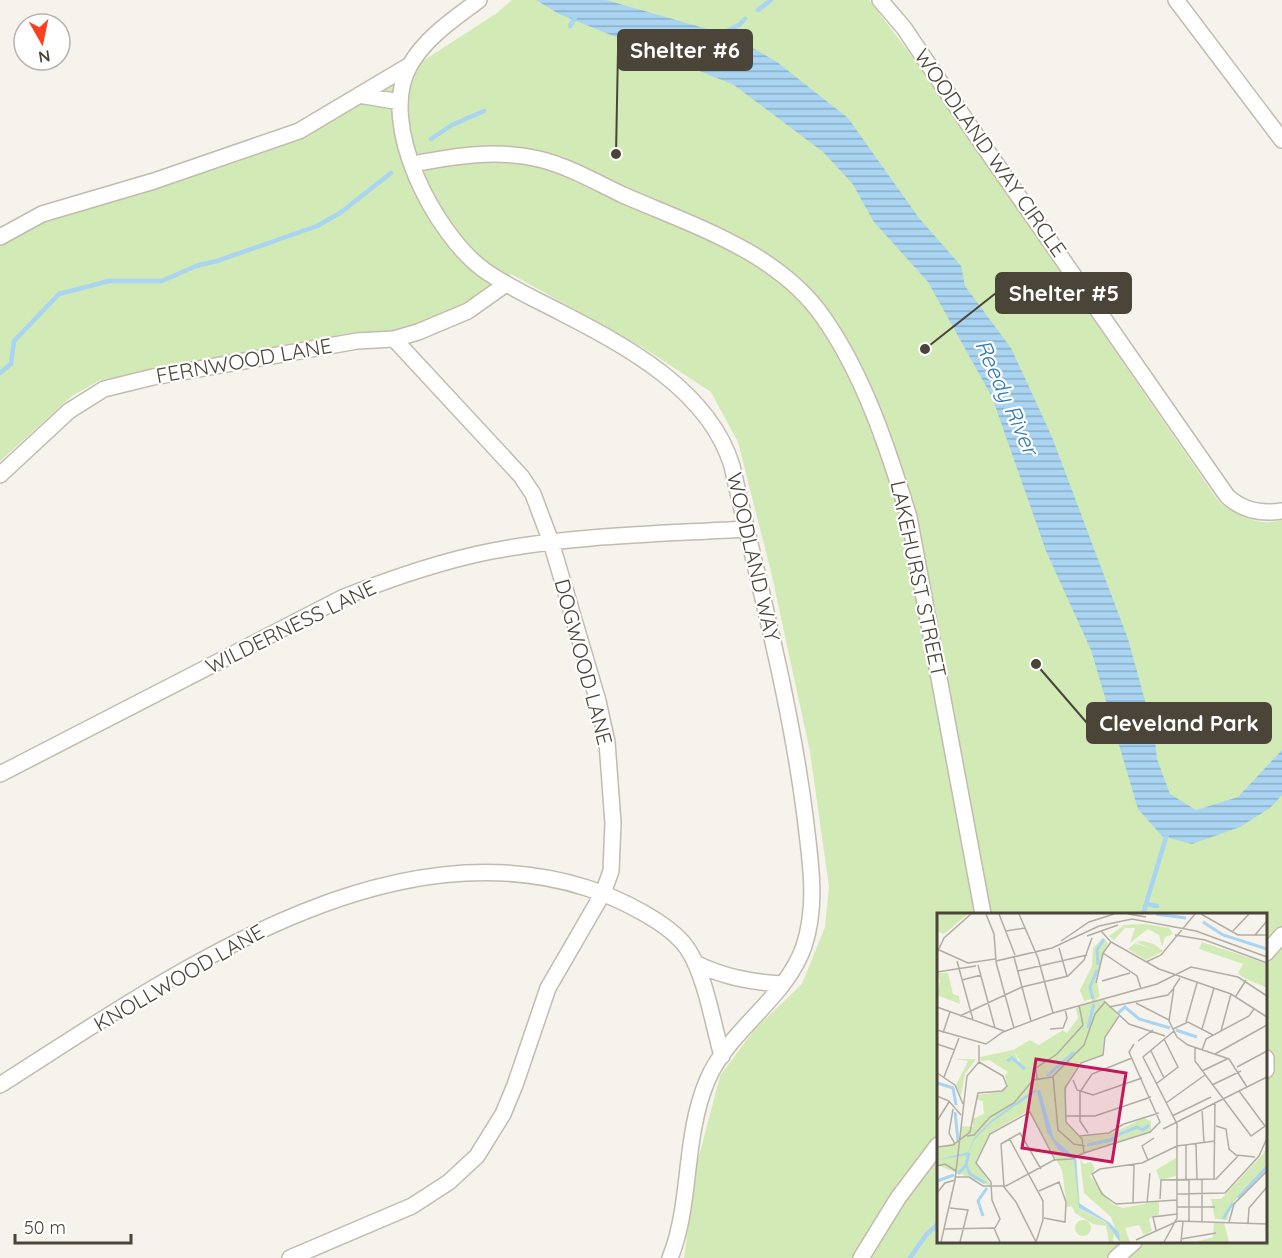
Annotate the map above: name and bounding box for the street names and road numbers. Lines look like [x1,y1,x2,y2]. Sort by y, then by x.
street label: WOODLAND WAY CIRCLE [909,43,1073,261]
street label: FERNWOOD LANE [154,332,334,388]
street label: WOODLAND WAY [722,470,786,644]
street label: LAKEHURST STREET [885,478,953,679]
street label: WILDERNESS LANE [201,574,380,679]
street label: DOGWOOD LANE [549,576,619,748]
street label: KNOLLWOOD LANE [89,918,268,1037]

